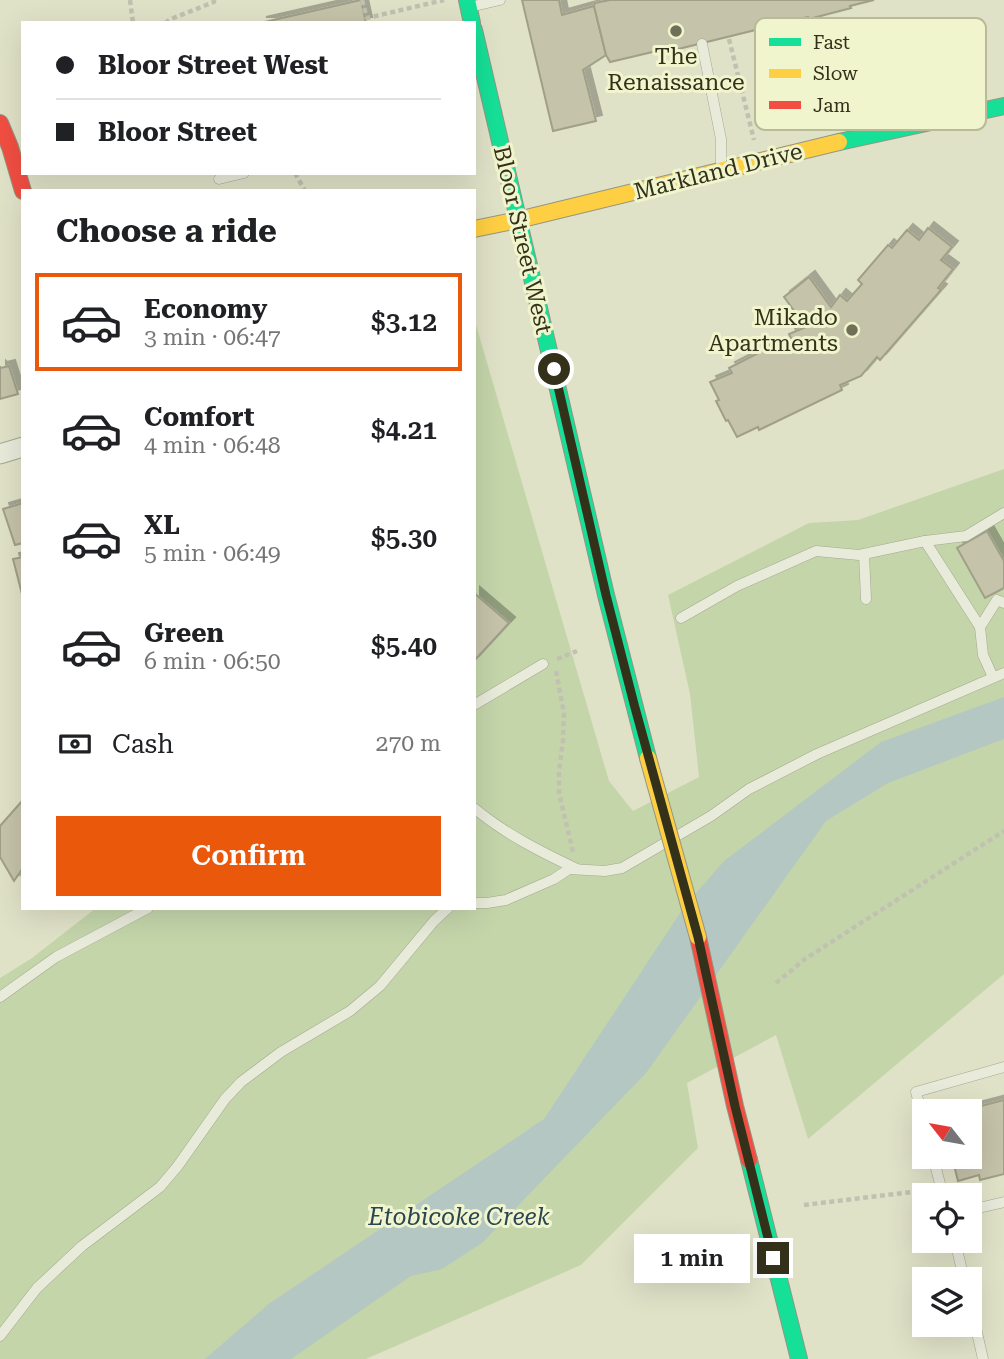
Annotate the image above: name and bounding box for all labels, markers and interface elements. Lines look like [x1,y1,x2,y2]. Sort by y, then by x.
legend [755,18,986,130]
marker: The Renaissance [668,23,684,39]
text: Fast [813,31,850,54]
place label: The Renaissance [607,43,745,96]
text: Bloor Street West [98,50,328,80]
text: Slow [813,62,858,85]
text: Jam [813,94,851,117]
text: Bloor Street [98,117,257,147]
street label: Markland Drive [631,138,805,205]
street label: Bloor Street West [488,143,557,337]
text: Choose a ride [56,212,277,250]
icon: car [60,291,123,354]
text: Economy [144,294,267,324]
place label: Mikado Apartments [708,304,838,357]
text: $3.12 [371,307,437,337]
marker: Mikado Apartments [844,322,860,338]
text: 3 min · 06:47 [144,324,281,351]
route start [538,353,570,385]
icon: car [60,399,123,462]
text: Comfort [144,402,254,432]
text: $4.21 [371,415,437,445]
text: 4 min · 06:48 [144,432,281,459]
icon: car [60,507,123,570]
text: XL [144,510,180,540]
text: $5.30 [371,523,437,553]
text: 5 min · 06:49 [144,540,281,567]
icon: car [60,615,123,678]
text: Green [144,618,224,648]
text: $5.40 [371,631,437,661]
text: 6 min · 06:50 [144,648,281,675]
icon: cash [56,725,94,763]
text: Cash [112,729,174,759]
text: 270 m [376,730,441,757]
button: Confirm [56,816,441,896]
north arrow [912,1099,982,1169]
map controls [912,1099,982,1337]
button: locate [912,1183,982,1253]
water label: Etobicoke Creek [367,1203,550,1231]
callout: 1 min [633,1234,748,1282]
route end [757,1242,789,1274]
text: 1 min [660,1245,724,1272]
button: layers [912,1267,982,1337]

